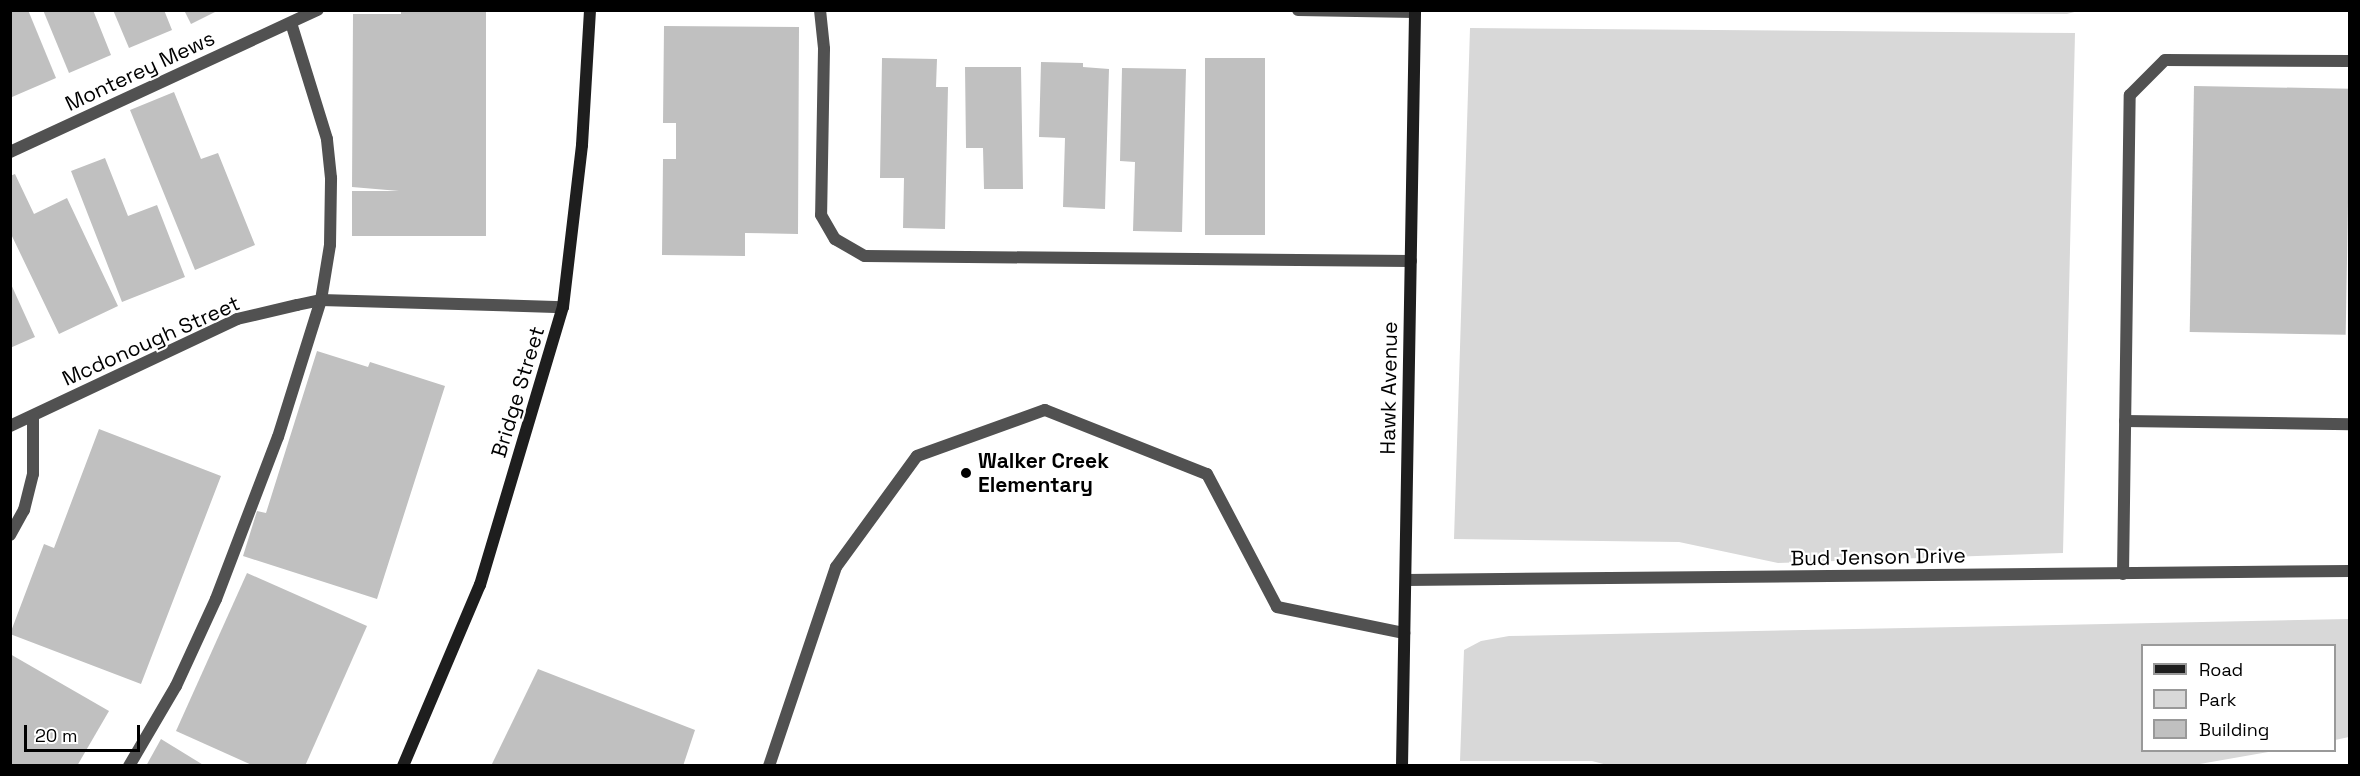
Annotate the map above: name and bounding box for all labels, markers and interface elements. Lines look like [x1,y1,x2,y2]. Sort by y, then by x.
street label: Monterey Mews [61,25,219,117]
street label: Mcdonough Street [58,290,244,392]
street label: Hawk Avenue [1375,321,1403,455]
street label: Bridge Street [486,323,550,461]
place label: Walker Creek Elementary [978,448,1109,498]
marker: Walker Creek Elementary [959,466,973,480]
street label: Bud Jenson Drive [1790,543,1966,571]
legend [2141,644,2336,752]
text: Road [2199,658,2243,681]
text: Park [2199,688,2236,711]
scale bar [27,713,142,751]
text: Building [2199,718,2269,741]
text: 20 m [35,724,78,747]

